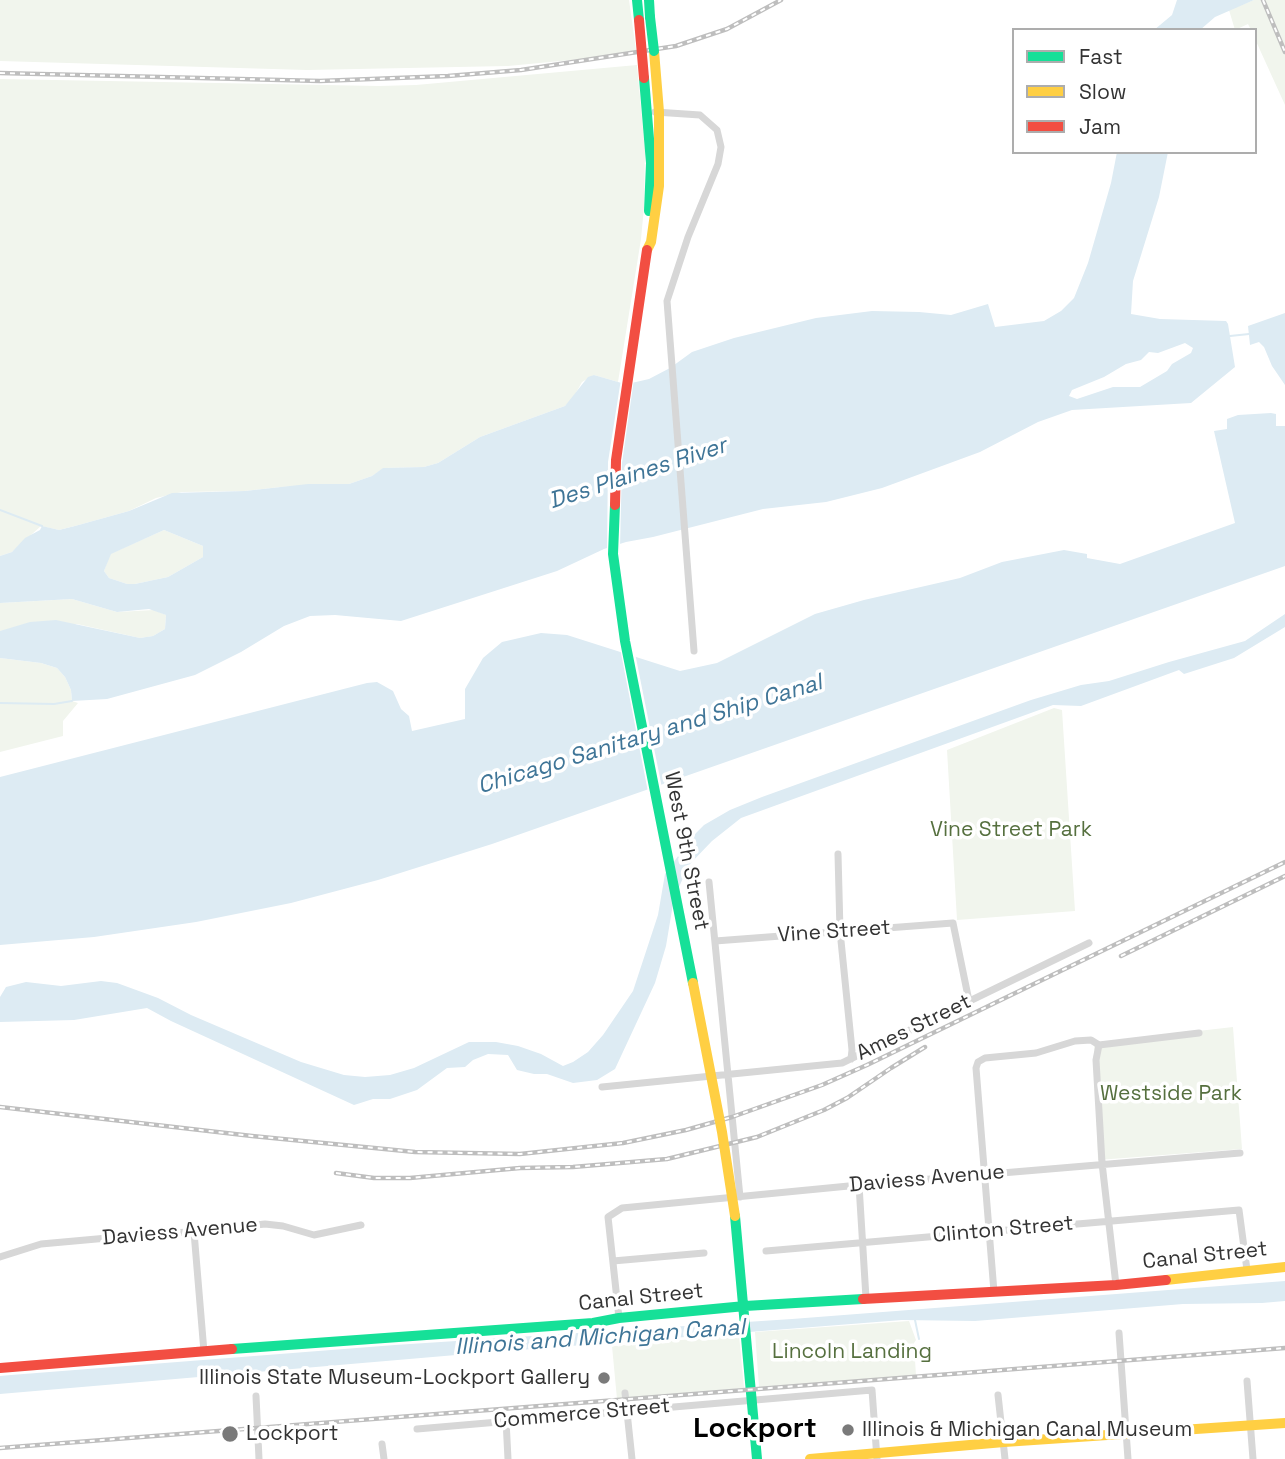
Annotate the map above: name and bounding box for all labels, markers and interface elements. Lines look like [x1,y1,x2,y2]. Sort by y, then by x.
legend [1012,28,1257,154]
text: Fast [1079,43,1123,70]
text: Slow [1079,78,1127,105]
text: Jam [1079,113,1121,140]
water label: Des Plaines River [546,432,730,516]
water label: Chicago Sanitary and Ship Canal [474,669,826,801]
street label: West 9th Street [658,769,714,933]
park label: Vine Street Park [930,817,1092,843]
street label: Vine Street [777,915,891,949]
street label: Ames Street [853,989,975,1067]
park label: Westside Park [1100,1081,1242,1107]
street label: Daviess Avenue [848,1160,1006,1198]
street label: Clinton Street [932,1211,1074,1249]
street label: Daviess Avenue [101,1213,259,1251]
street label: Canal Street [1141,1237,1269,1275]
street label: Canal Street [577,1279,705,1317]
water label: Illinois and Michigan Canal [454,1314,746,1362]
park label: Lincoln Landing [772,1339,932,1365]
place label: Illinois State Museum-Lockport Gallery [199,1365,590,1391]
marker: Illinois State Museum-Lockport Gallery [596,1370,612,1386]
street label: Commerce Street [493,1394,671,1434]
district label: Lockport [693,1412,817,1446]
place label: Illinois & Michigan Canal Museum [862,1417,1192,1443]
place label: Lockport [246,1421,338,1447]
marker: Illinois & Michigan Canal Museum [840,1422,856,1438]
marker: Lockport [220,1424,240,1444]

